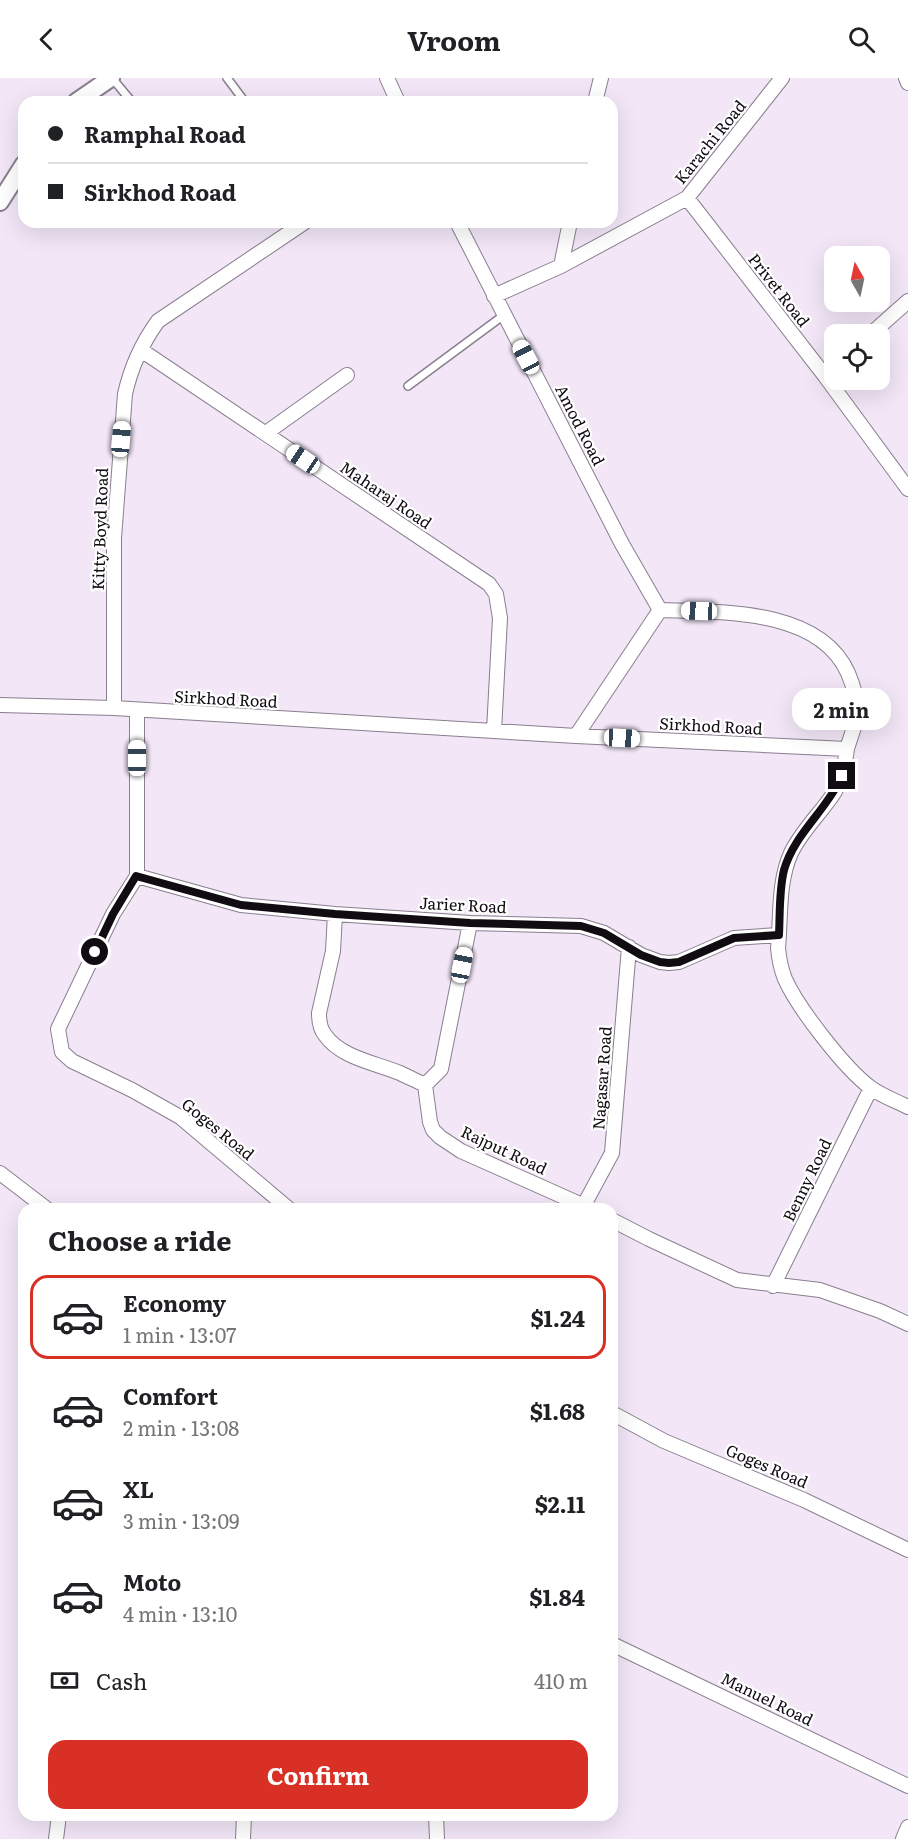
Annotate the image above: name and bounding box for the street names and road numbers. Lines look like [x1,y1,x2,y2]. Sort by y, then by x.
street label: Karachi Road [668,94,751,189]
street label: Privet Road [743,247,816,331]
street label: Amod Road [550,380,612,469]
street label: Maharaj Road [336,454,438,534]
street label: Kitty Boyd Road [85,467,113,591]
street label: Sirkhod Road [174,683,279,713]
street label: Sirkhod Road [659,710,764,740]
street label: Jarier Road [419,890,508,918]
street label: Nagasar Road [585,1025,617,1130]
street label: Goges Road [177,1091,260,1165]
street label: Rajput Road [457,1119,552,1180]
street label: Benny Road [776,1134,837,1225]
street label: Goges Road [723,1437,812,1493]
street label: Manuel Road [717,1665,818,1731]

